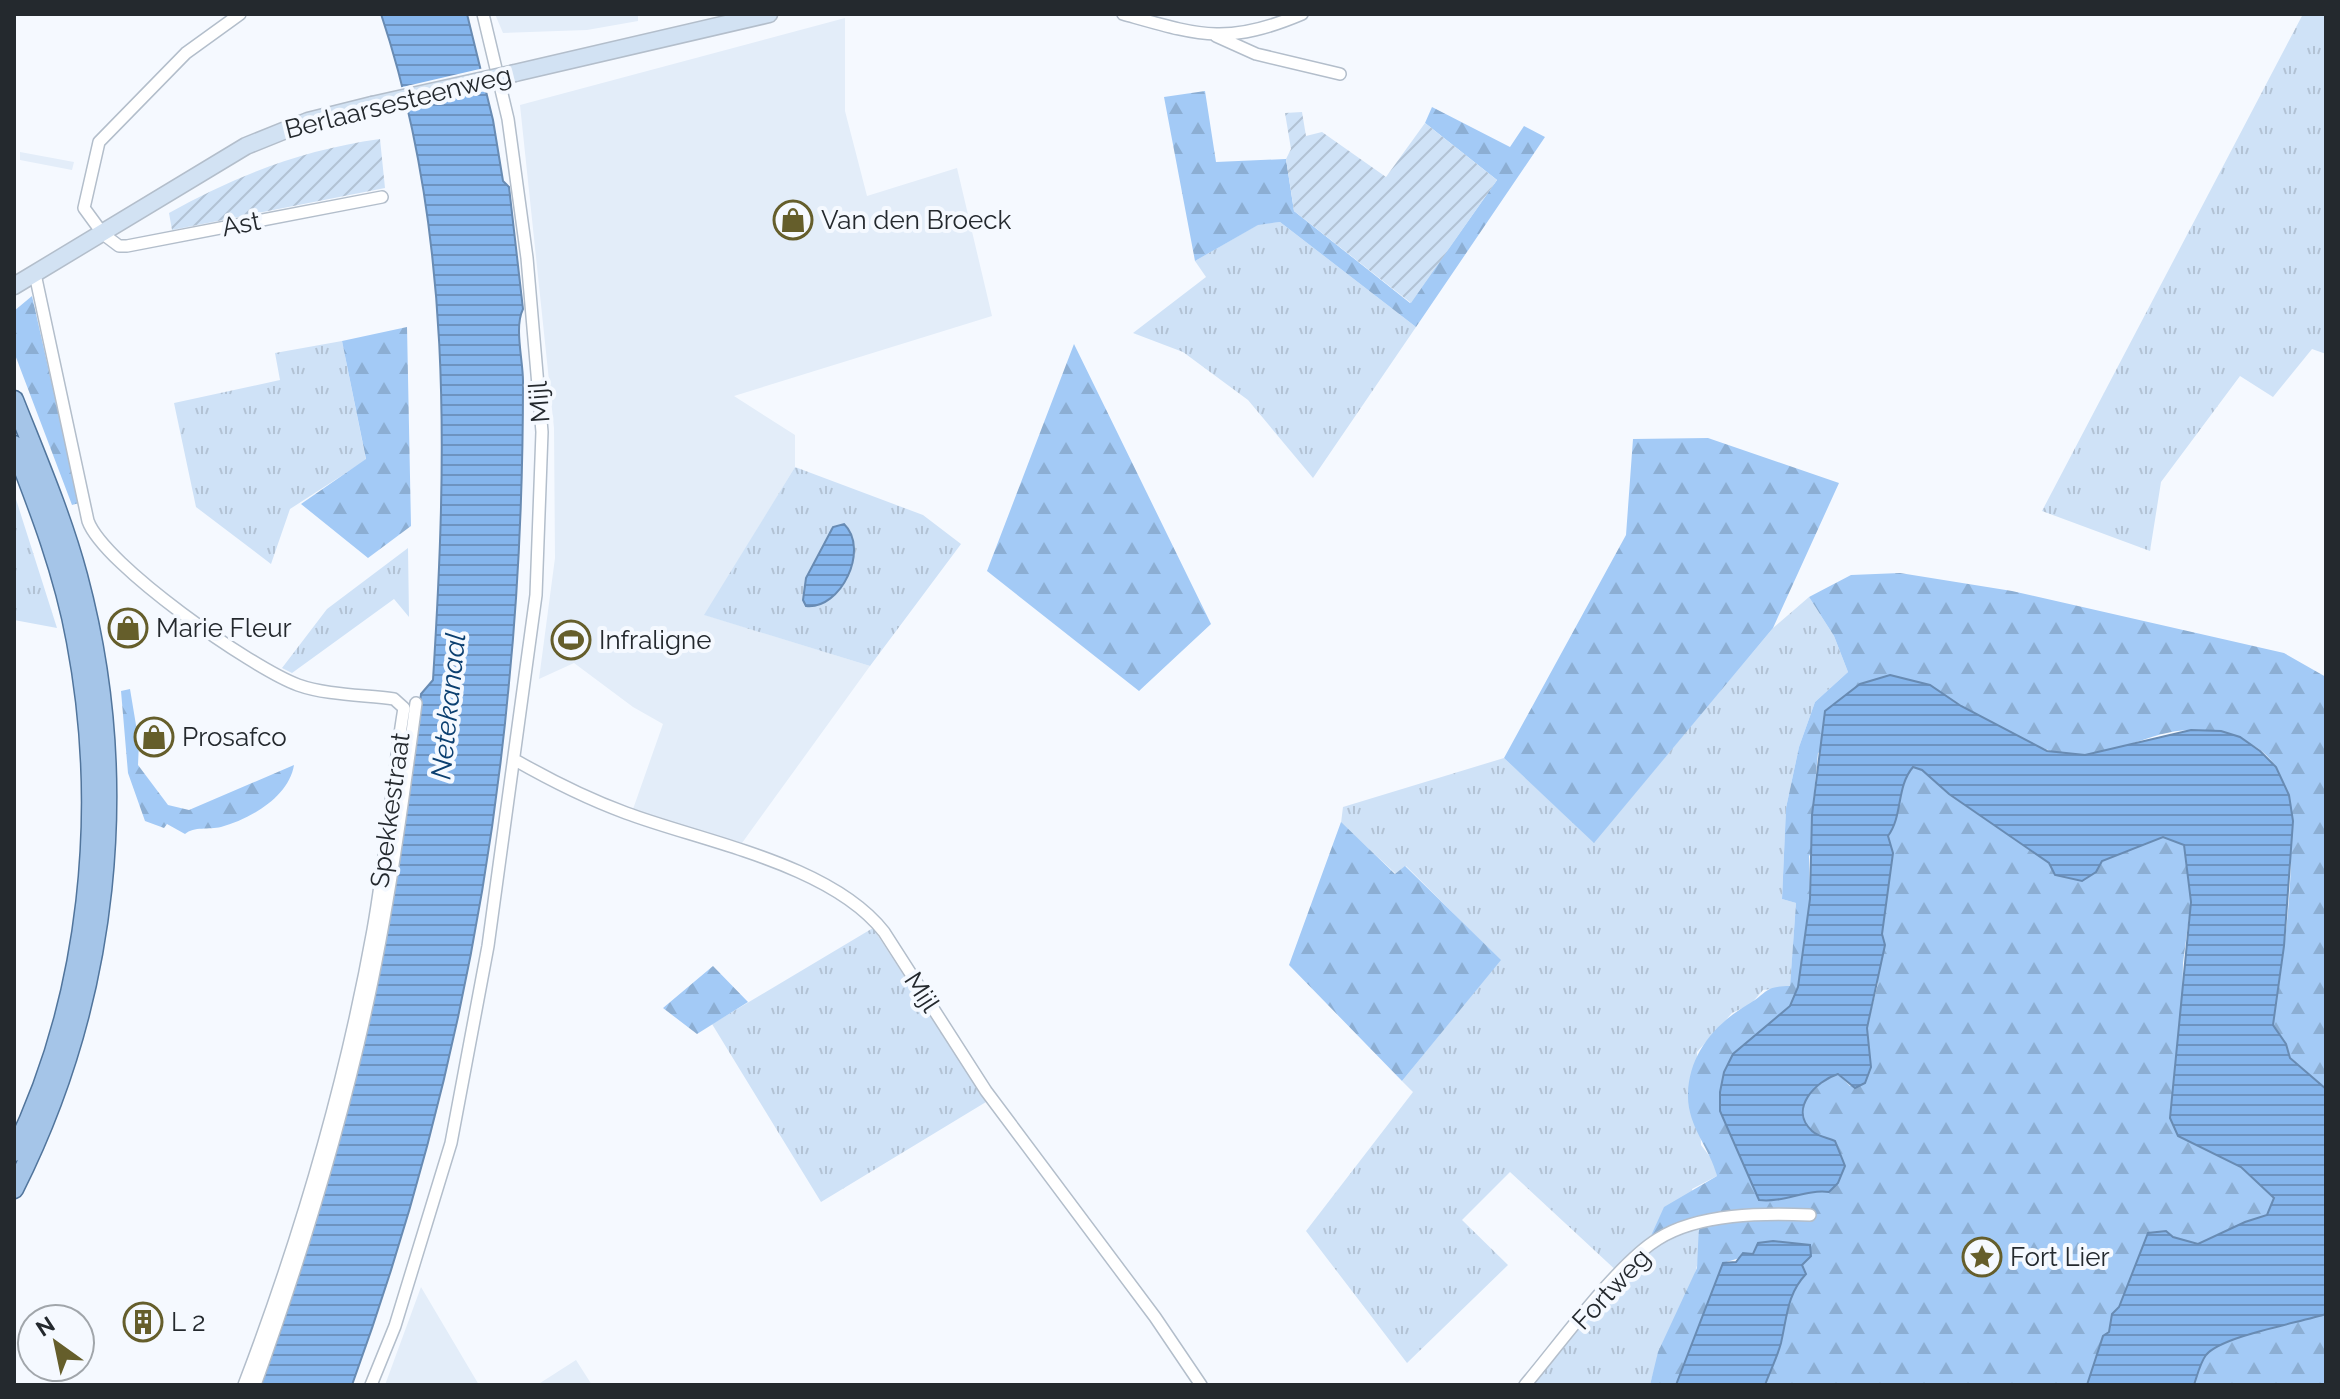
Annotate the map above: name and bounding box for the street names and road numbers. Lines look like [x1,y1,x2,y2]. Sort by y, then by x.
street label: Berlaarsesteenweg [282,59,514,145]
street label: Ast [219,206,263,242]
street label: Mijl [523,379,555,424]
street label: Spekkestraat [364,730,416,890]
street label: Mijl [898,966,946,1018]
street label: Fortweg [1566,1242,1656,1336]

